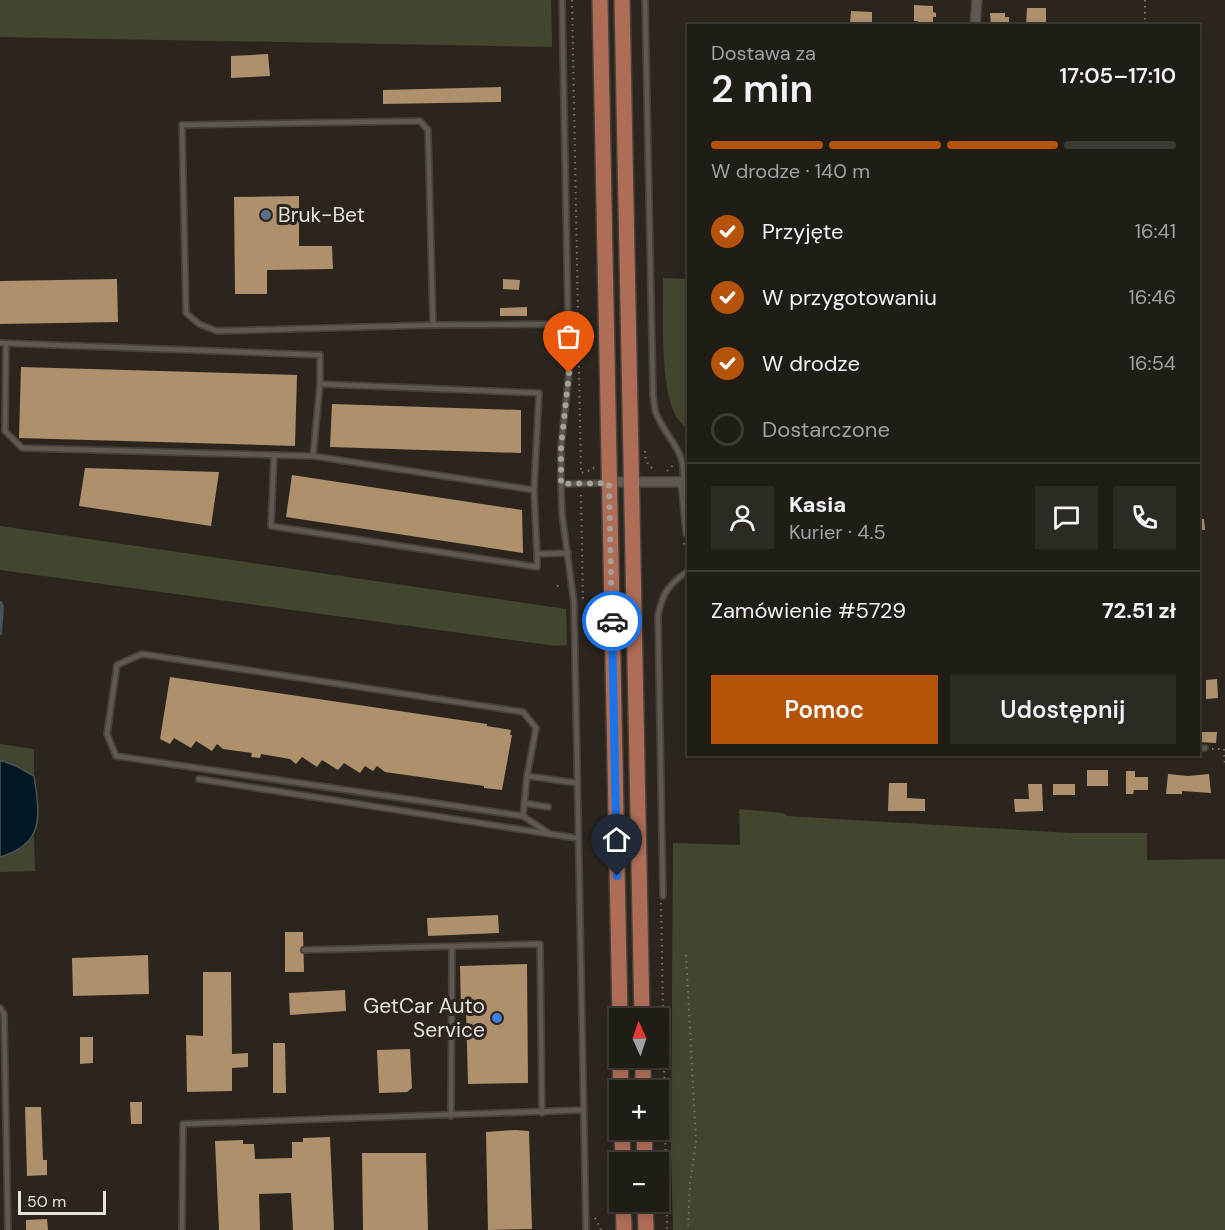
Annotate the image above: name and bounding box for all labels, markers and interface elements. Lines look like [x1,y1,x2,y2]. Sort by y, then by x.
text: Dostawa za [711,40,816,66]
text: 17:05–17:10 [1059,61,1176,90]
text: 2 min [711,63,813,114]
text: W drodze · 140 m [711,158,870,184]
place label: Bruk-Bet [278,201,365,229]
marker: Bruk-Bet [259,208,273,222]
icon: check [711,215,744,248]
text: Przyjęte [762,217,844,246]
text: 16:41 [1135,218,1176,244]
icon: check [711,281,744,314]
text: W przygotowaniu [762,283,937,312]
text: 16:46 [1128,284,1176,310]
pin [543,311,594,373]
icon: bag [552,320,585,353]
icon: check [711,347,744,380]
text: W drodze [762,349,860,378]
text: 16:54 [1129,350,1176,376]
text: Dostarczone [762,415,890,444]
button: person [711,486,774,549]
button: chat [1035,486,1098,549]
button: phone [1113,486,1176,549]
text: Kasia [789,490,846,519]
text: Kurier · 4.5 [789,519,886,545]
courier [582,591,642,651]
text: Zamówienie #5729 [711,596,906,625]
text: 72.51 zł [1102,596,1176,625]
icon: car [596,605,629,638]
button: Pomoc [711,675,938,744]
button: Udostępnij [950,675,1176,744]
pin [591,814,642,876]
icon: home [600,823,633,856]
place label: GetCar Auto Service [363,992,485,1044]
north arrow [609,1008,669,1068]
map controls [609,1008,669,1212]
marker: GetCar Auto Service [490,1011,504,1025]
button: + [609,1080,669,1140]
button: − [609,1152,669,1212]
scale bar [18,1188,106,1216]
text: 50 m [27,1191,66,1212]

